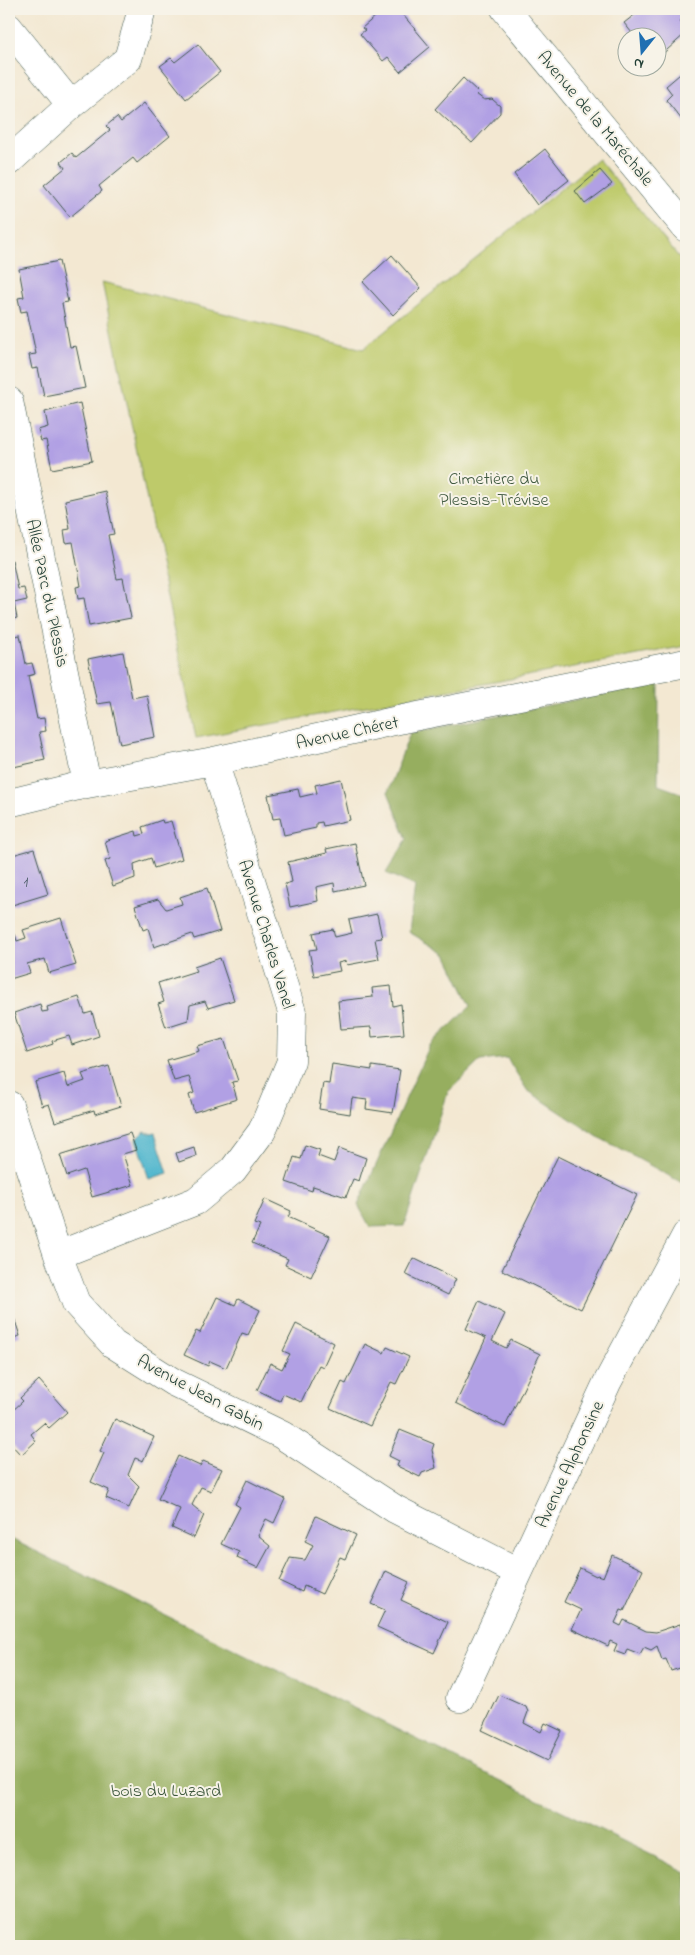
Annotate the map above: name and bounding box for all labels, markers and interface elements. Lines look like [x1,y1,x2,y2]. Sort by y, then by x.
north arrow [618,28,668,78]
street label: Avenue de la Maréchale [530,46,660,193]
text: N [631,52,646,74]
park label: Cimetière du Plessis-Trévise [439,467,550,514]
street label: Allée Parc du Plessis [18,517,74,670]
street label: Avenue Chéret [294,710,401,758]
street label: Avenue Charles Vanel [230,857,300,1012]
house number: 1 [24,871,29,893]
street label: Avenue Jean Gabin [132,1349,268,1438]
street label: Avenue Alphonsine [530,1396,612,1533]
park label: bois du Luzard [111,1779,221,1805]

